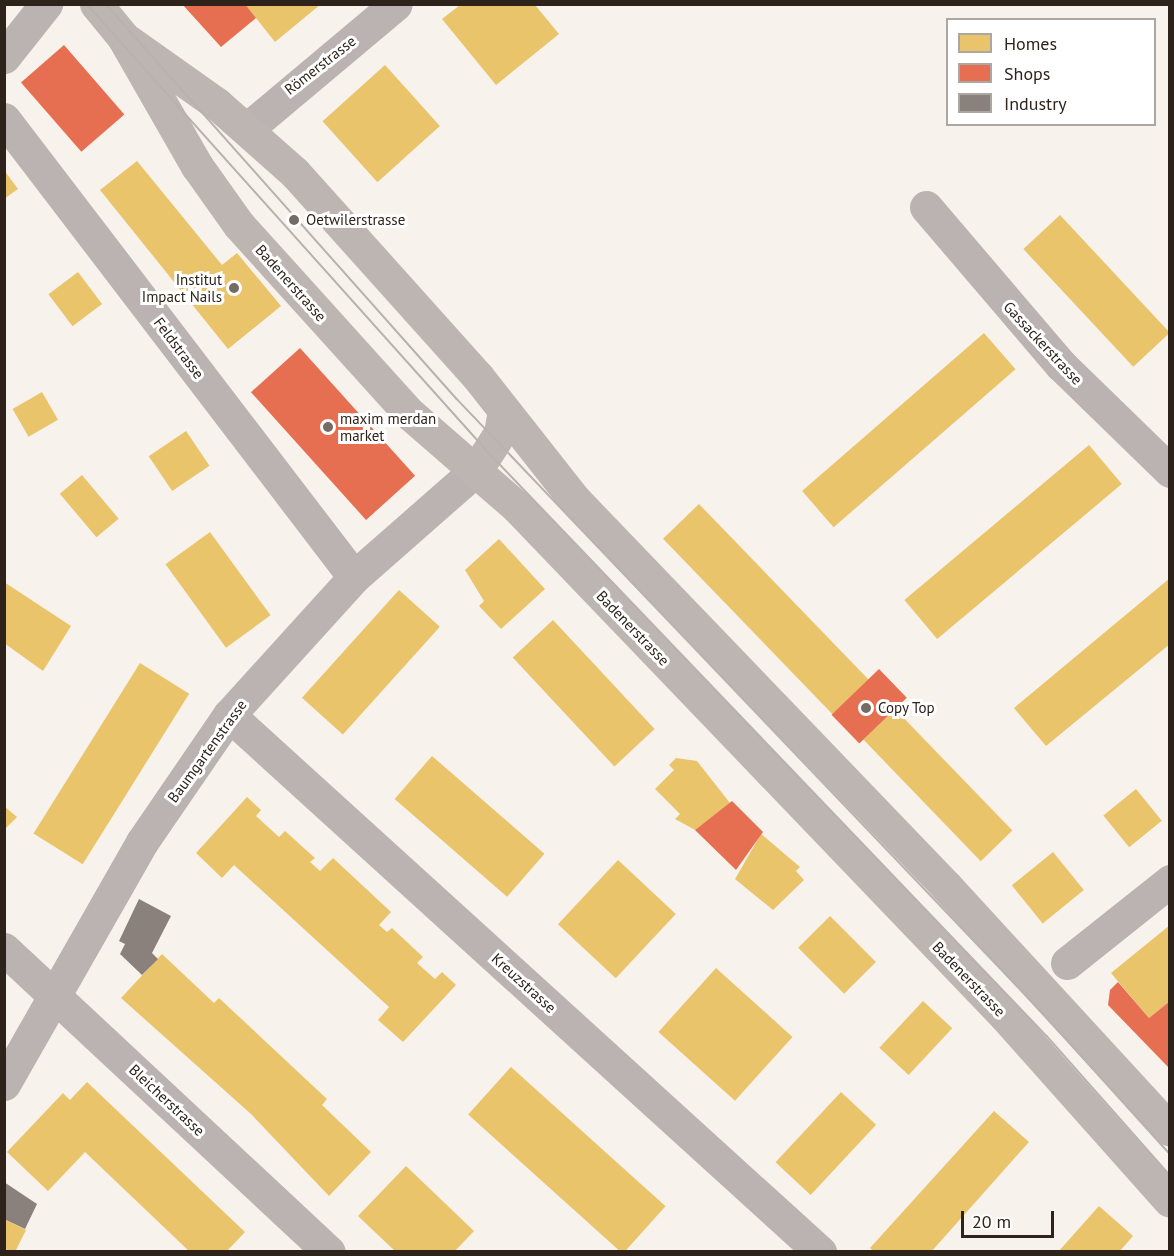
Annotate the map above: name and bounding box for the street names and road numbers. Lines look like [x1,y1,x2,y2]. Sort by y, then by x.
street label: Römerstrasse [281,32,359,98]
street label: Badenerstrasse [252,241,330,325]
street label: Gassackerstrasse [1000,298,1086,388]
street label: Feldstrasse [150,314,208,382]
street label: Badenerstrasse [593,587,673,669]
street label: Baumgartenstrasse [164,696,250,806]
street label: Badenerstrasse [929,938,1009,1020]
street label: Kreuzstrasse [488,949,560,1017]
street label: Bleicherstrasse [126,1060,208,1140]

